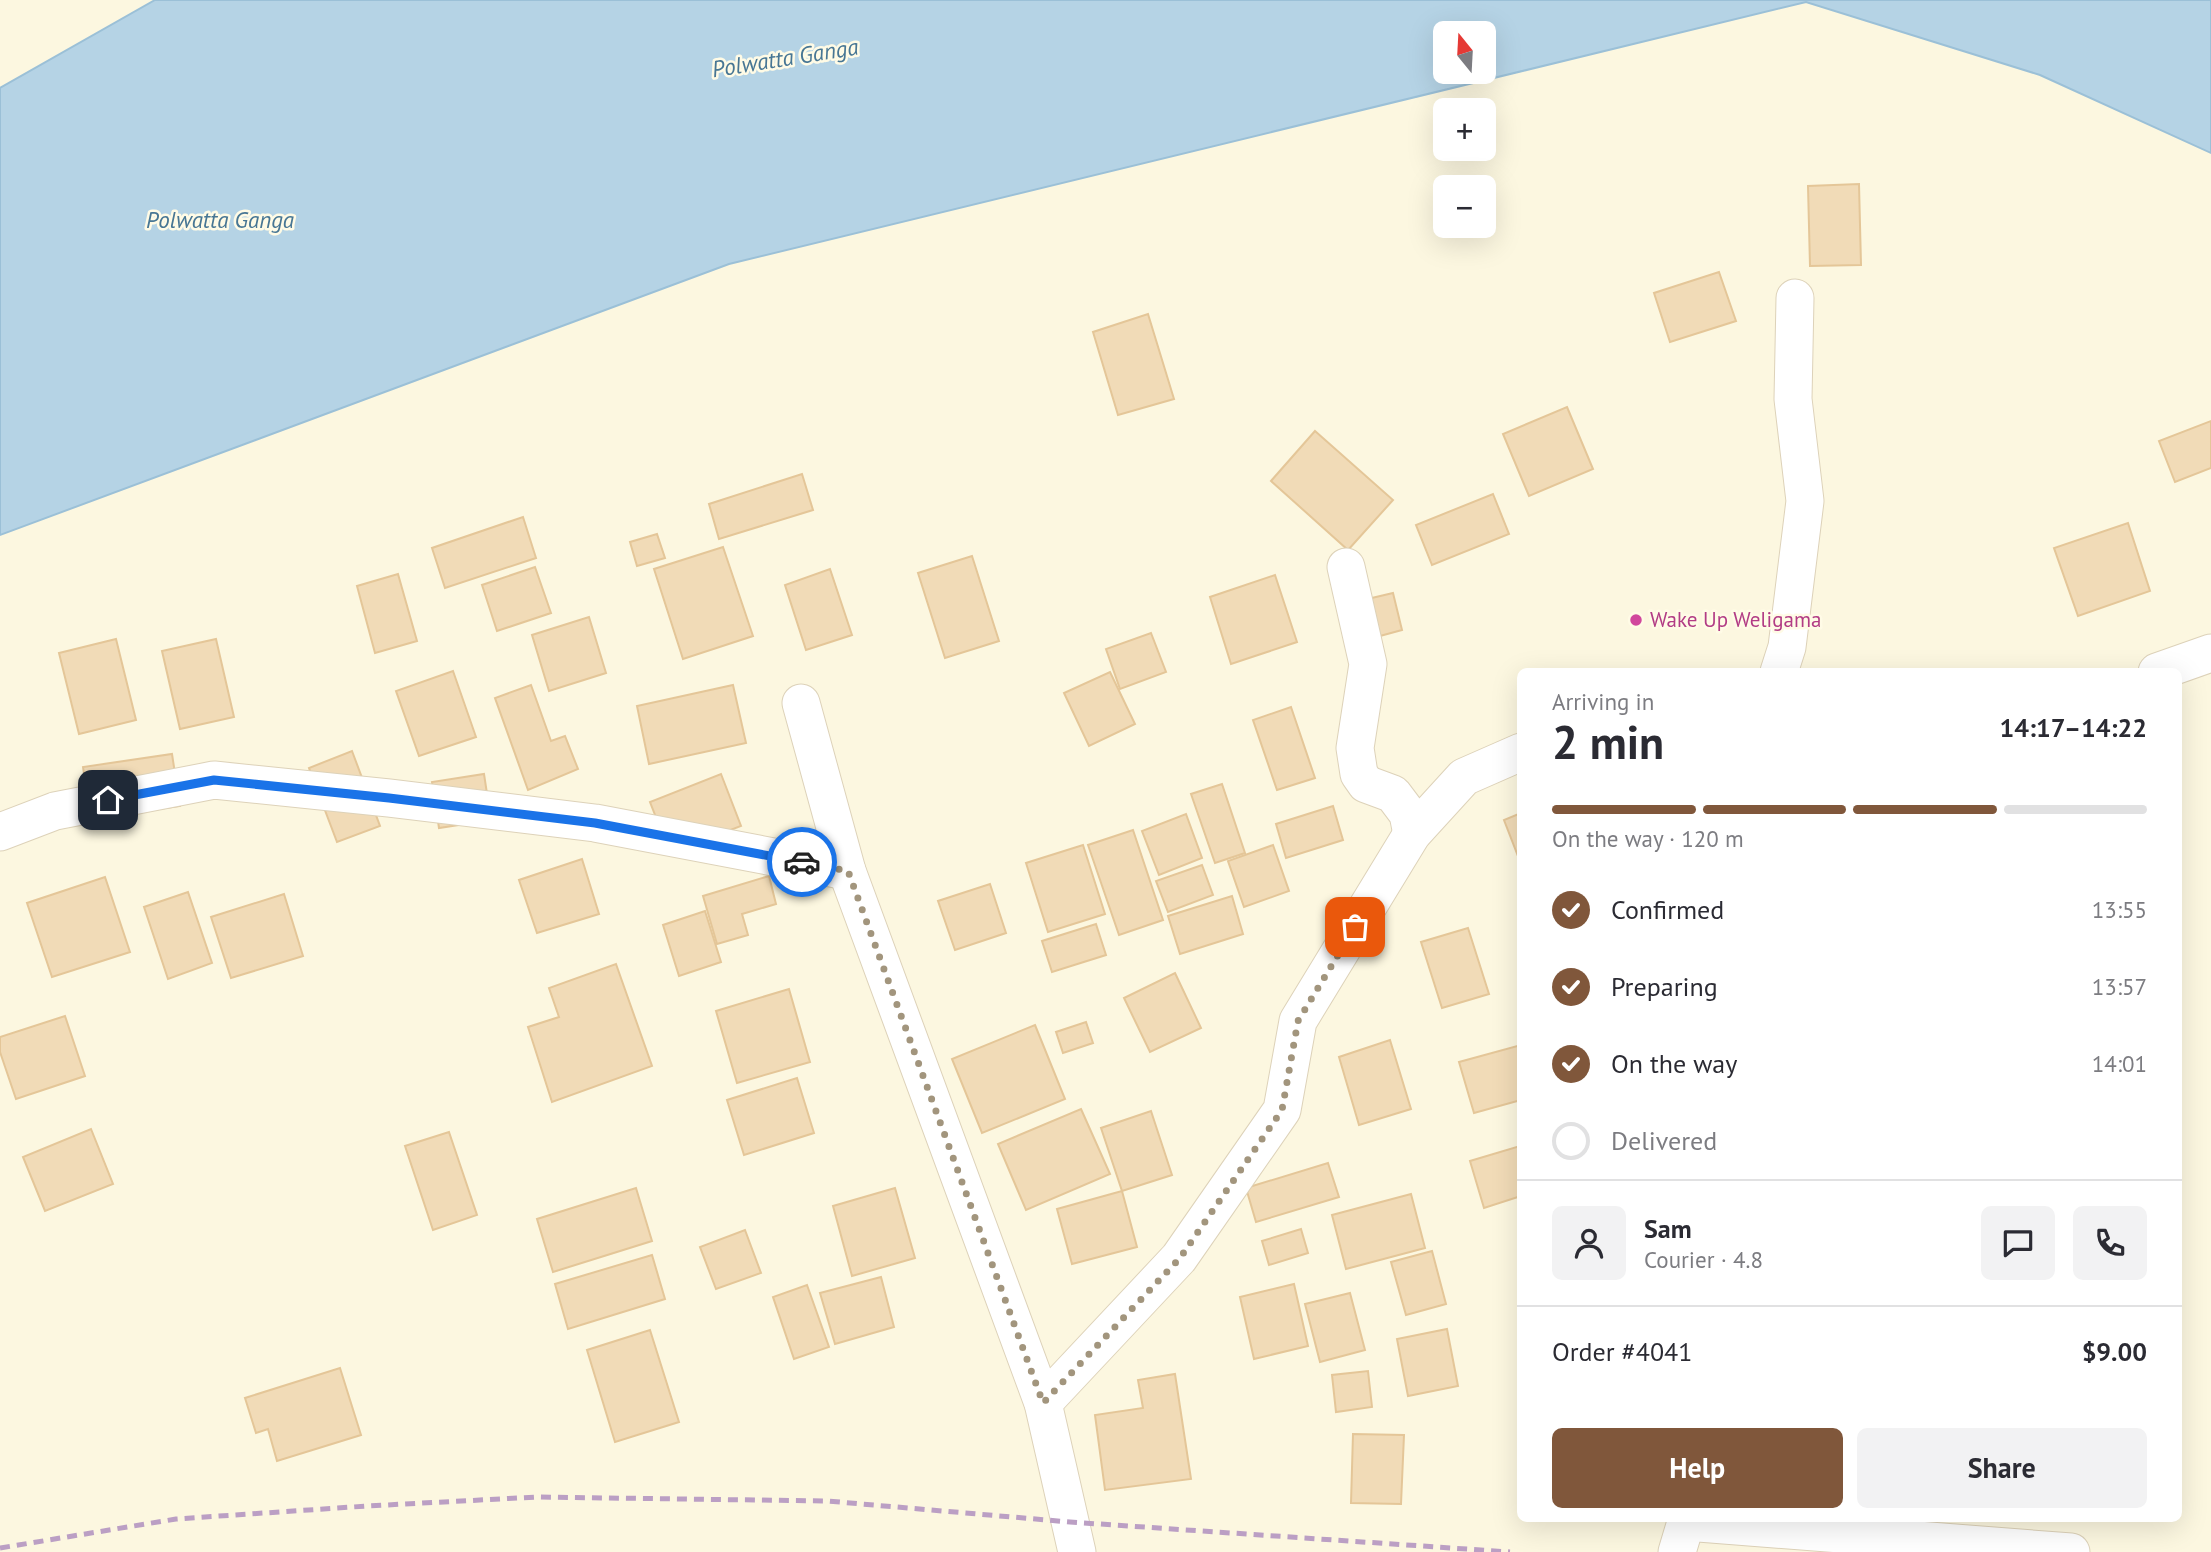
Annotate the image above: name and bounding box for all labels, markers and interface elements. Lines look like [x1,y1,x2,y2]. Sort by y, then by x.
north arrow [1433,21,1496,84]
map controls [1433,21,1496,238]
water label: Polwatta Ganga [710,32,860,83]
button: + [1433,98,1496,161]
button: − [1433,175,1496,238]
water label: Polwatta Ganga [146,205,294,234]
place label: Wake Up Weligama [1650,606,1821,633]
marker: Wake Up Weligama [1628,612,1644,628]
text: Arriving in [1552,687,1654,716]
text: 14:17–14:22 [2000,711,2147,744]
text: 2 min [1552,712,1664,772]
pin [78,770,138,830]
icon: home [89,781,127,819]
text: On the way · 120 m [1552,824,1744,853]
courier [767,827,837,897]
icon: car [783,843,821,881]
icon: check [1552,891,1590,929]
text: Confirmed [1611,893,1724,926]
text: 13:55 [2092,895,2147,924]
pin [1325,897,1385,957]
icon: bag [1336,908,1374,946]
icon: check [1552,968,1590,1006]
text: Preparing [1611,970,1718,1003]
text: 13:57 [2092,972,2147,1001]
icon: check [1552,1045,1590,1083]
text: On the way [1611,1047,1737,1080]
text: 14:01 [2092,1049,2147,1078]
text: Delivered [1611,1124,1717,1157]
button: person [1552,1206,1626,1280]
button: chat [1981,1206,2055,1280]
button: phone [2073,1206,2147,1280]
text: Sam [1644,1212,1692,1245]
text: Courier · 4.8 [1644,1245,1763,1274]
text: Order #4041 [1552,1335,1692,1368]
text: $9.00 [2082,1335,2147,1368]
button: Help [1552,1428,1843,1508]
button: Share [1857,1428,2147,1508]

